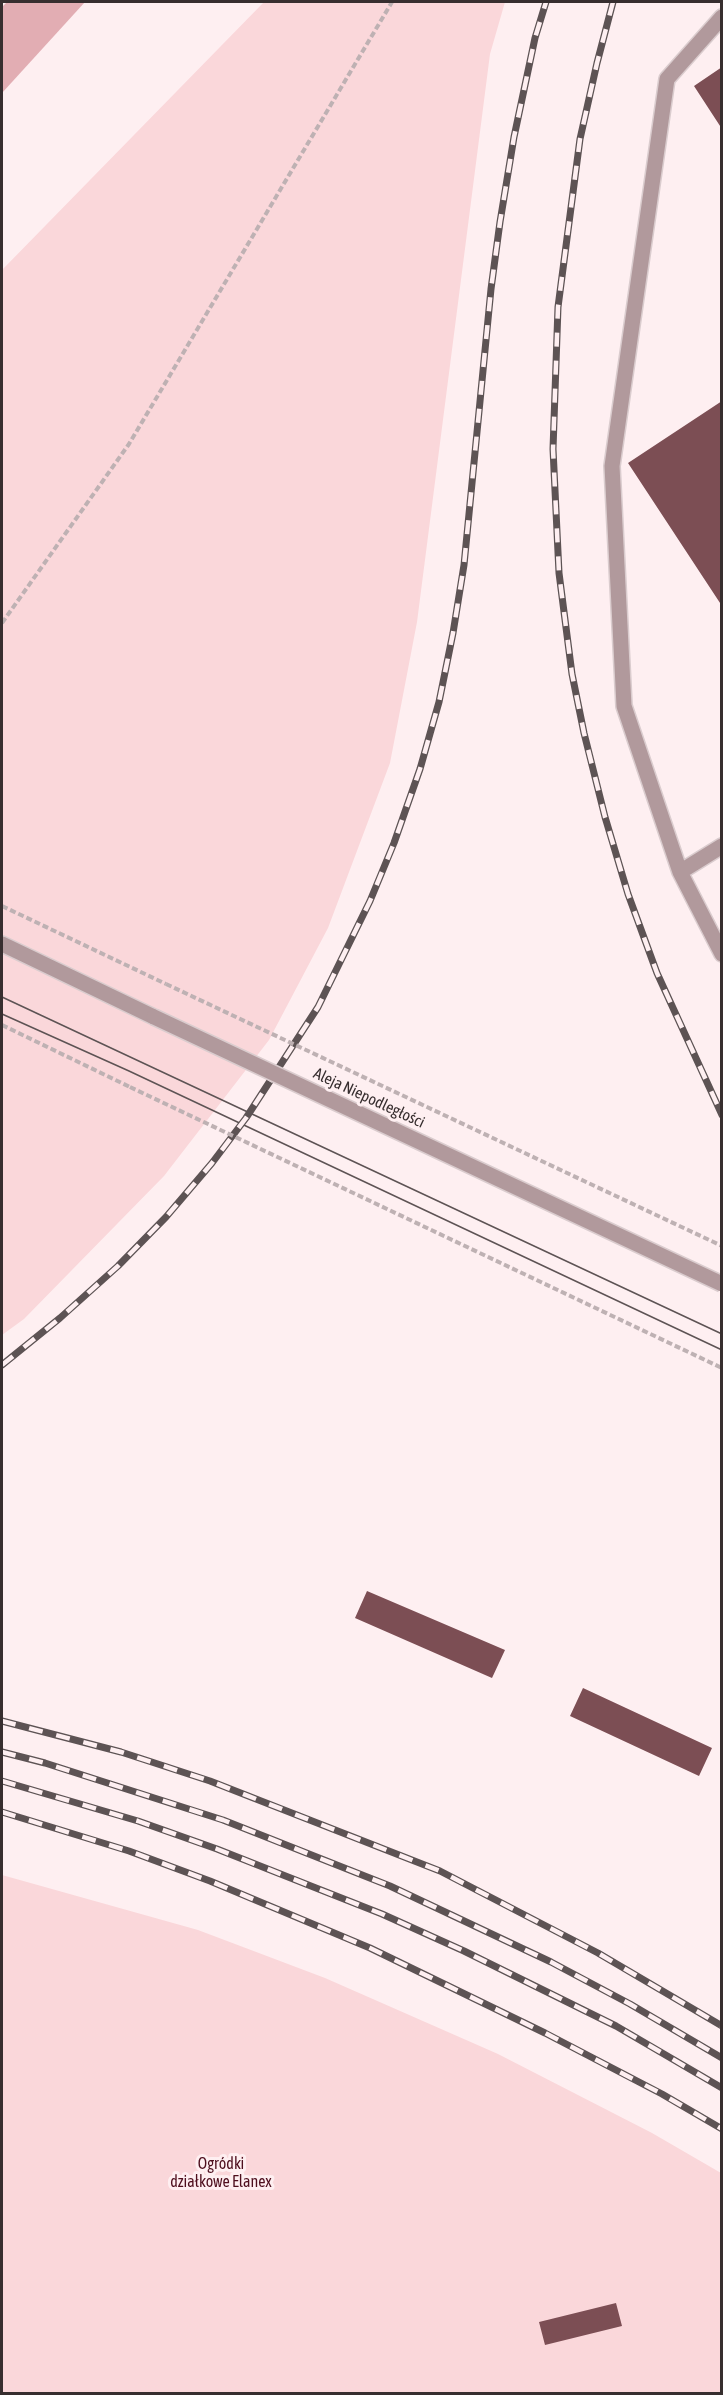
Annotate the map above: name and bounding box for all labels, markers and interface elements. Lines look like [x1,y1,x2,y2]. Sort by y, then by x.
street label: Aleja Niepodległości [310,1064,428,1132]
park label: Ogródki działkowe Elanex [170,2154,272,2192]

